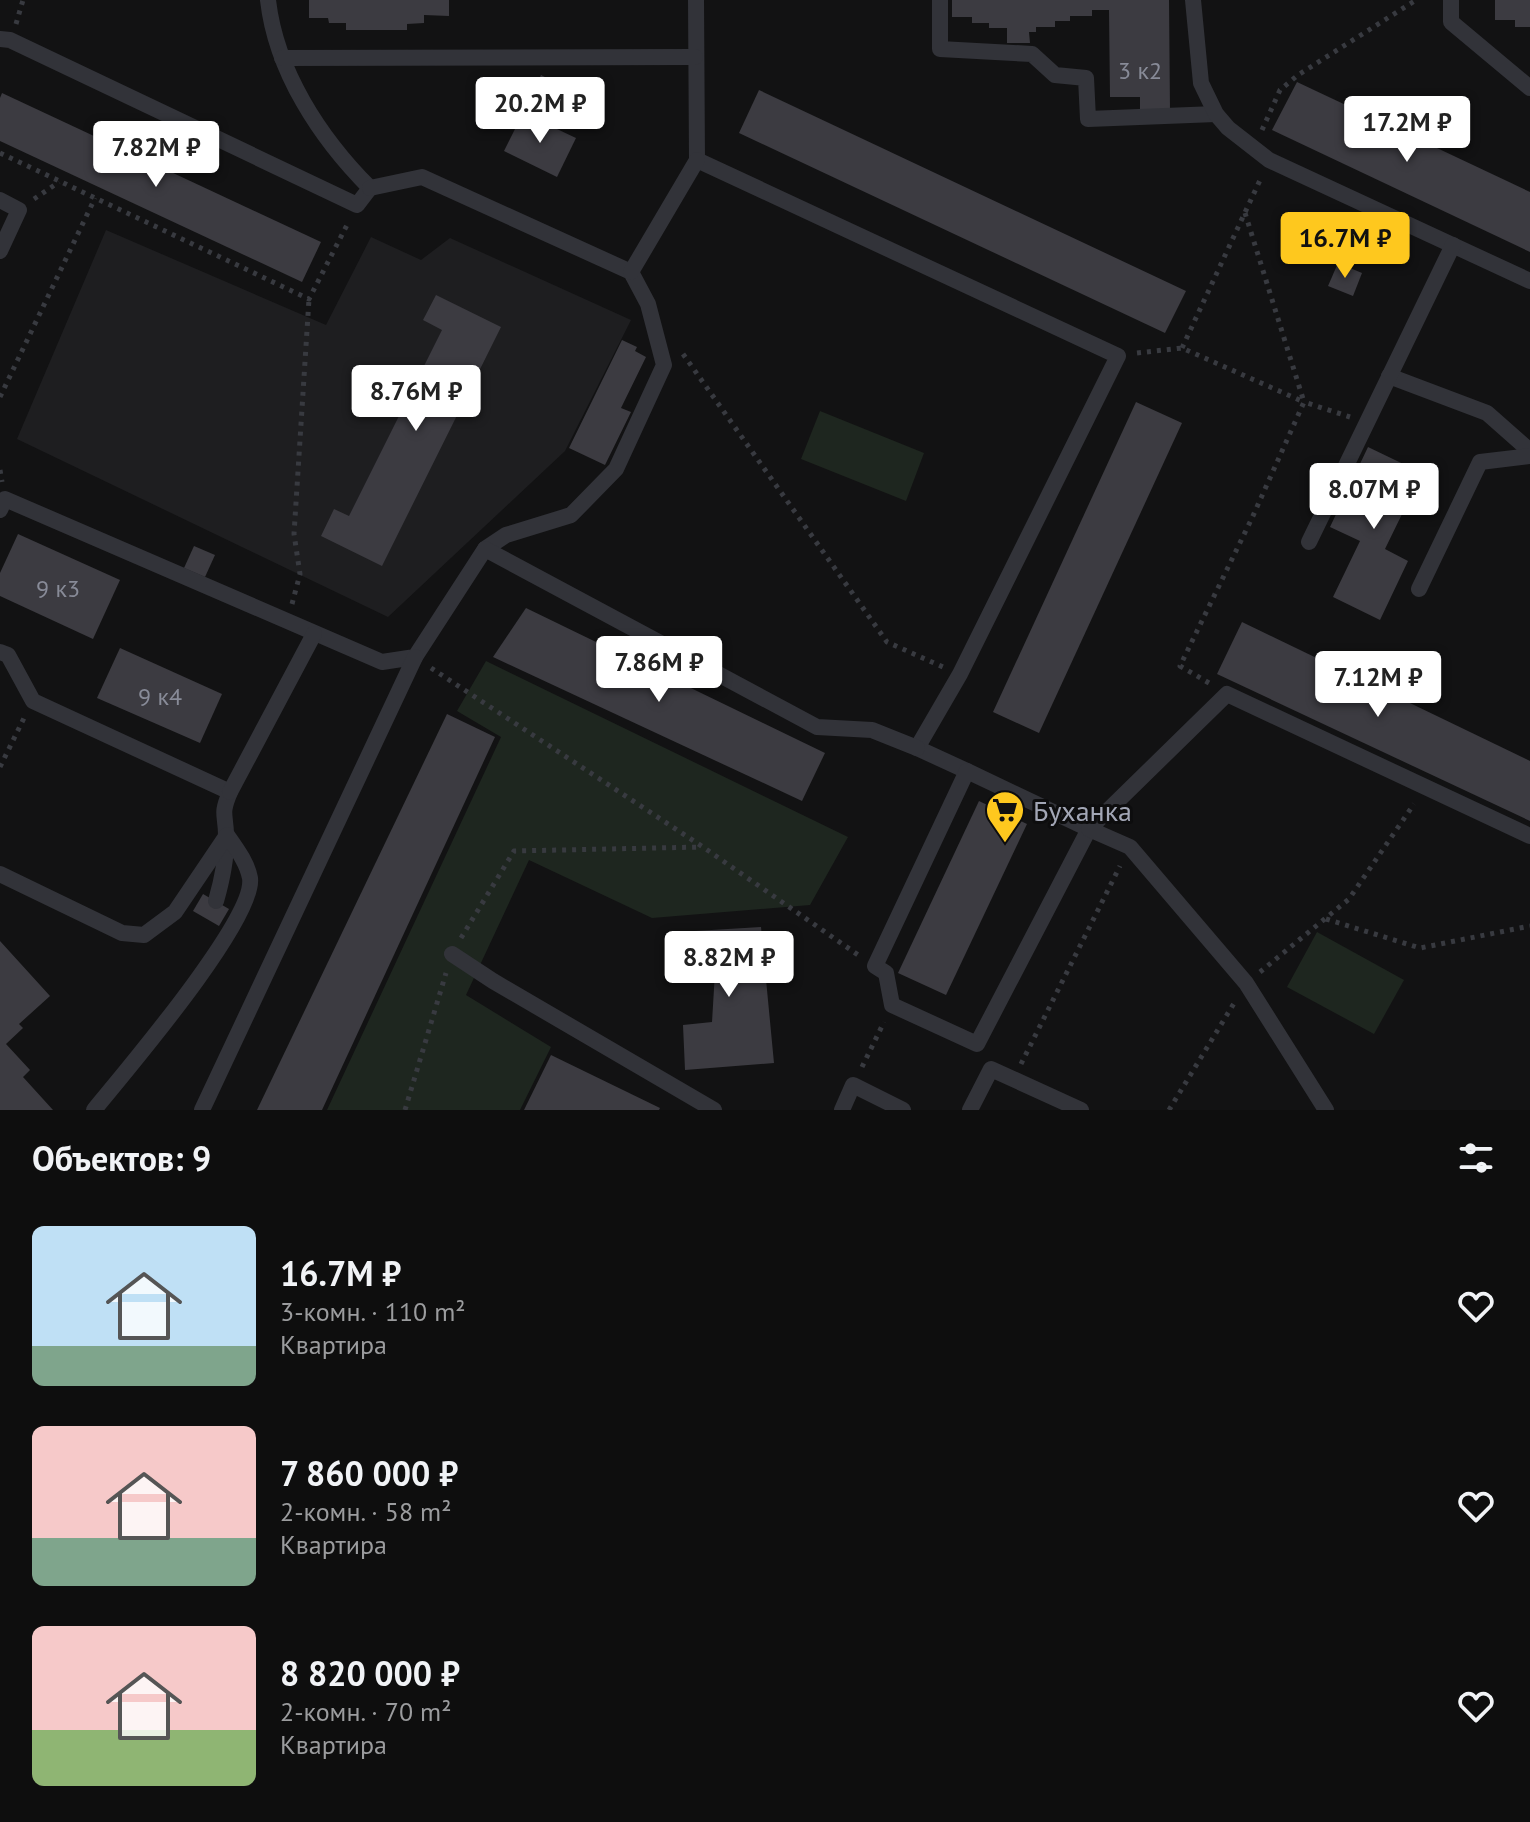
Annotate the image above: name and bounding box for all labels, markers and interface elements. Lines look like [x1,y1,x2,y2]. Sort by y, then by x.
house number: 3 к2 [1118,55,1162,86]
pin: 20.2M ₽ [466,77,614,145]
text: 20.2M ₽ [494,86,586,119]
pin: 17.2M ₽ [1333,96,1481,164]
text: 17.2M ₽ [1362,105,1452,138]
pin: 7.82M ₽ [82,121,230,189]
text: 7.82M ₽ [111,130,201,163]
pin: 16.7M ₽ [1271,212,1419,280]
text: 16.7M ₽ [1299,221,1391,254]
pin: 8.76M ₽ [342,365,490,433]
text: 8.76M ₽ [370,374,462,407]
pin: 8.07M ₽ [1300,463,1448,531]
text: 8.07M ₽ [1328,472,1420,505]
house number: 9 к3 [36,573,80,604]
pin: 7.86M ₽ [585,636,733,704]
text: 7.86M ₽ [614,645,704,678]
pin: 7.12M ₽ [1304,651,1452,719]
text: 7.12M ₽ [1333,660,1423,693]
house number: 9 к4 [138,681,182,712]
supermarket icon: Буханка [984,789,1026,844]
place label: Буханка [1033,792,1132,829]
pin: 8.82M ₽ [655,931,803,999]
text: 8.82M ₽ [683,940,775,973]
text: Объектов: 9 [32,1136,211,1180]
icon: filters [1454,1136,1498,1180]
text: 16.7M ₽ [280,1251,401,1295]
icon: home [96,1258,192,1354]
icon: heart [1454,1284,1498,1328]
text: 3-комн. · 110 m² [280,1295,466,1328]
text: Квартира [280,1328,387,1361]
text: 7 860 000 ₽ [280,1451,458,1495]
icon: home [96,1458,192,1554]
icon: heart [1454,1484,1498,1528]
text: 2-комн. · 58 m² [280,1495,451,1528]
text: Квартира [280,1528,387,1561]
text: 8 820 000 ₽ [280,1651,460,1695]
icon: home [96,1658,192,1754]
icon: heart [1454,1684,1498,1728]
text: 2-комн. · 70 m² [280,1695,451,1728]
text: Квартира [280,1728,387,1761]

